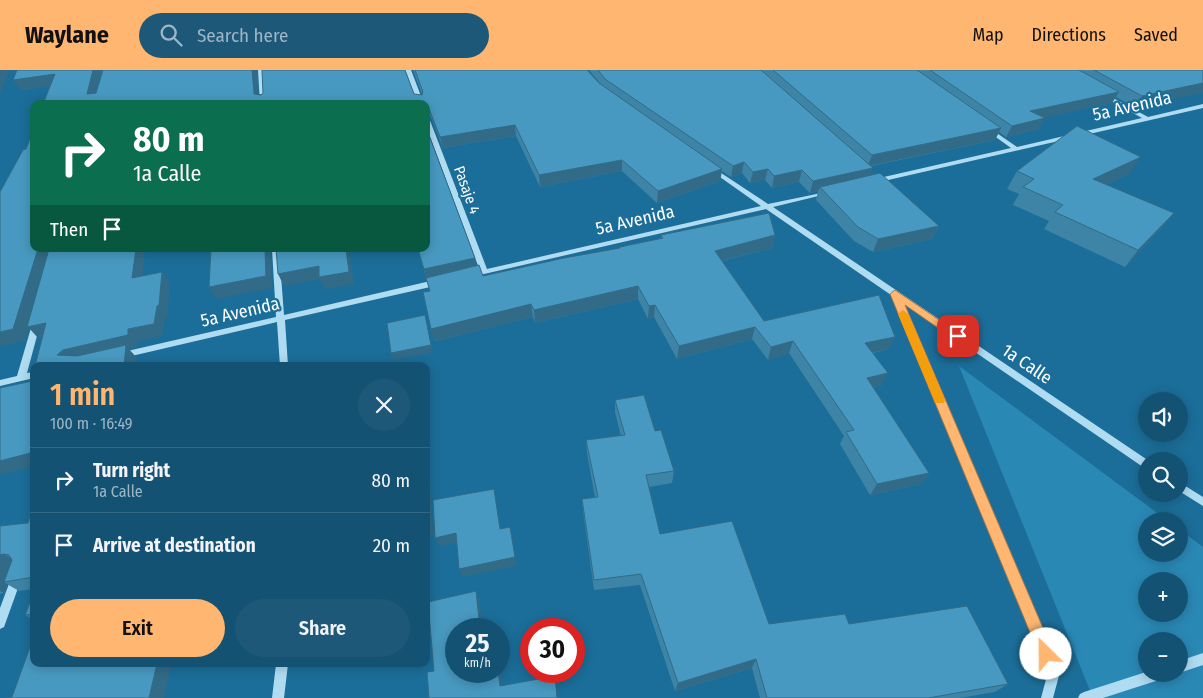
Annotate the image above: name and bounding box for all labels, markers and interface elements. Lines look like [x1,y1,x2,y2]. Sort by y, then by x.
search box [139,13,489,58]
text: Waylane [25,21,109,49]
icon: search [157,21,185,49]
text: Search here [197,24,288,47]
text: Map [972,24,1004,46]
text: Directions [1032,24,1106,46]
text: Saved [1134,24,1178,46]
street label: 5a Avenida [1090,86,1174,126]
text: 80 m [133,118,205,160]
icon: right [50,120,115,185]
text: 1a Calle [133,160,201,187]
street label: Pasaje 4 [450,164,484,216]
street label: 5a Avenida [593,200,677,240]
icon: arrive [98,215,126,243]
text: Then [50,218,88,241]
street label: 5a Avenida [198,292,282,332]
pin [937,315,979,357]
icon: arrive [944,322,972,350]
street label: 1a Calle [998,339,1056,389]
text: 1 min [50,377,115,413]
button: close [358,379,410,431]
map controls [1138,392,1188,682]
button: sound [1138,392,1188,442]
text: 100 m · 16:49 [50,414,133,433]
button: search [1138,452,1188,502]
text: Turn right [93,459,170,482]
icon: right [50,466,78,494]
text: 80 m [372,469,410,492]
text: 1a Calle [93,482,143,501]
button: layers [1138,512,1188,562]
icon: arrive [50,531,78,559]
text: Arrive at destination [93,534,256,557]
text: 20 m [373,534,410,557]
button: + [1138,572,1188,622]
button: Exit [50,599,225,657]
button: Share [235,599,410,657]
speed limit sign: 30 [520,618,585,683]
position arrow [1019,627,1071,679]
text: 25 [466,629,489,659]
button: − [1138,632,1188,682]
text: km/h [464,656,491,670]

